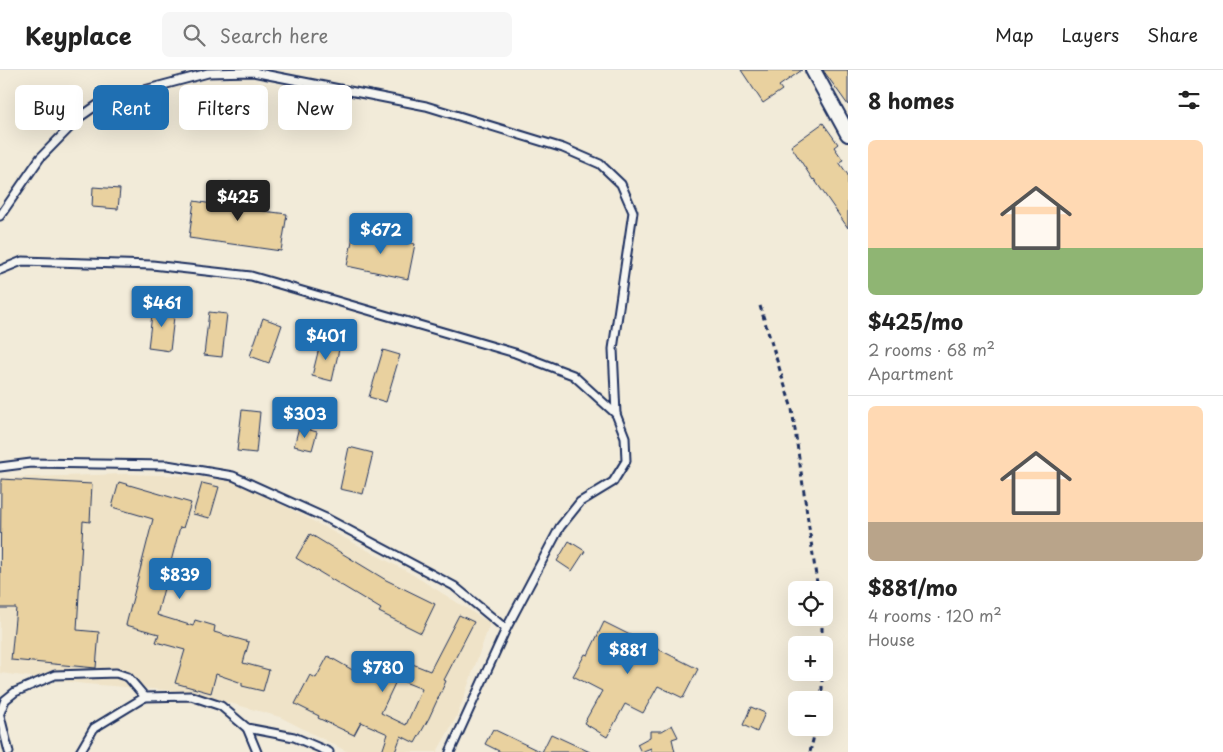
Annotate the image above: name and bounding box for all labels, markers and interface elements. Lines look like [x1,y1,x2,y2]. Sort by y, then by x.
search box [162,12,512,57]
text: Keyplace [25,17,132,53]
icon: search [180,21,208,49]
text: Search here [220,21,328,49]
text: Map [995,21,1034,48]
text: Layers [1062,21,1119,48]
text: Share [1147,21,1198,48]
text: 8 homes [868,84,954,116]
chip: Buy [15,85,83,130]
chip: Rent [93,85,169,130]
chip: Filters [179,85,268,130]
chip: New [278,85,352,130]
icon: filters [1175,86,1203,114]
icon: home [991,173,1081,263]
pin: $425 [208,180,268,222]
text: $425 [217,184,259,208]
pin: $672 [351,212,411,255]
text: $672 [360,217,402,241]
pin: $461 [132,286,192,328]
text: $461 [143,290,181,314]
text: $425/mo [868,305,963,337]
pin: $401 [296,318,356,361]
text: $401 [306,323,346,347]
text: 2 rooms · 68 m² [868,337,995,361]
text: Apartment [868,361,953,385]
pin: $303 [275,396,335,439]
text: $303 [283,401,327,425]
icon: home [991,438,1081,528]
pin: $839 [150,558,210,600]
text: $839 [160,562,200,586]
text: $881/mo [868,571,957,603]
map controls [788,581,833,736]
button: locate [788,581,833,626]
text: 4 rooms · 120 m² [868,603,1002,627]
text: House [868,627,915,651]
pin: $881 [598,632,658,675]
button: + [788,636,833,681]
text: $881 [609,637,647,661]
pin: $780 [353,650,413,693]
text: $780 [362,655,404,679]
button: − [788,691,833,736]

